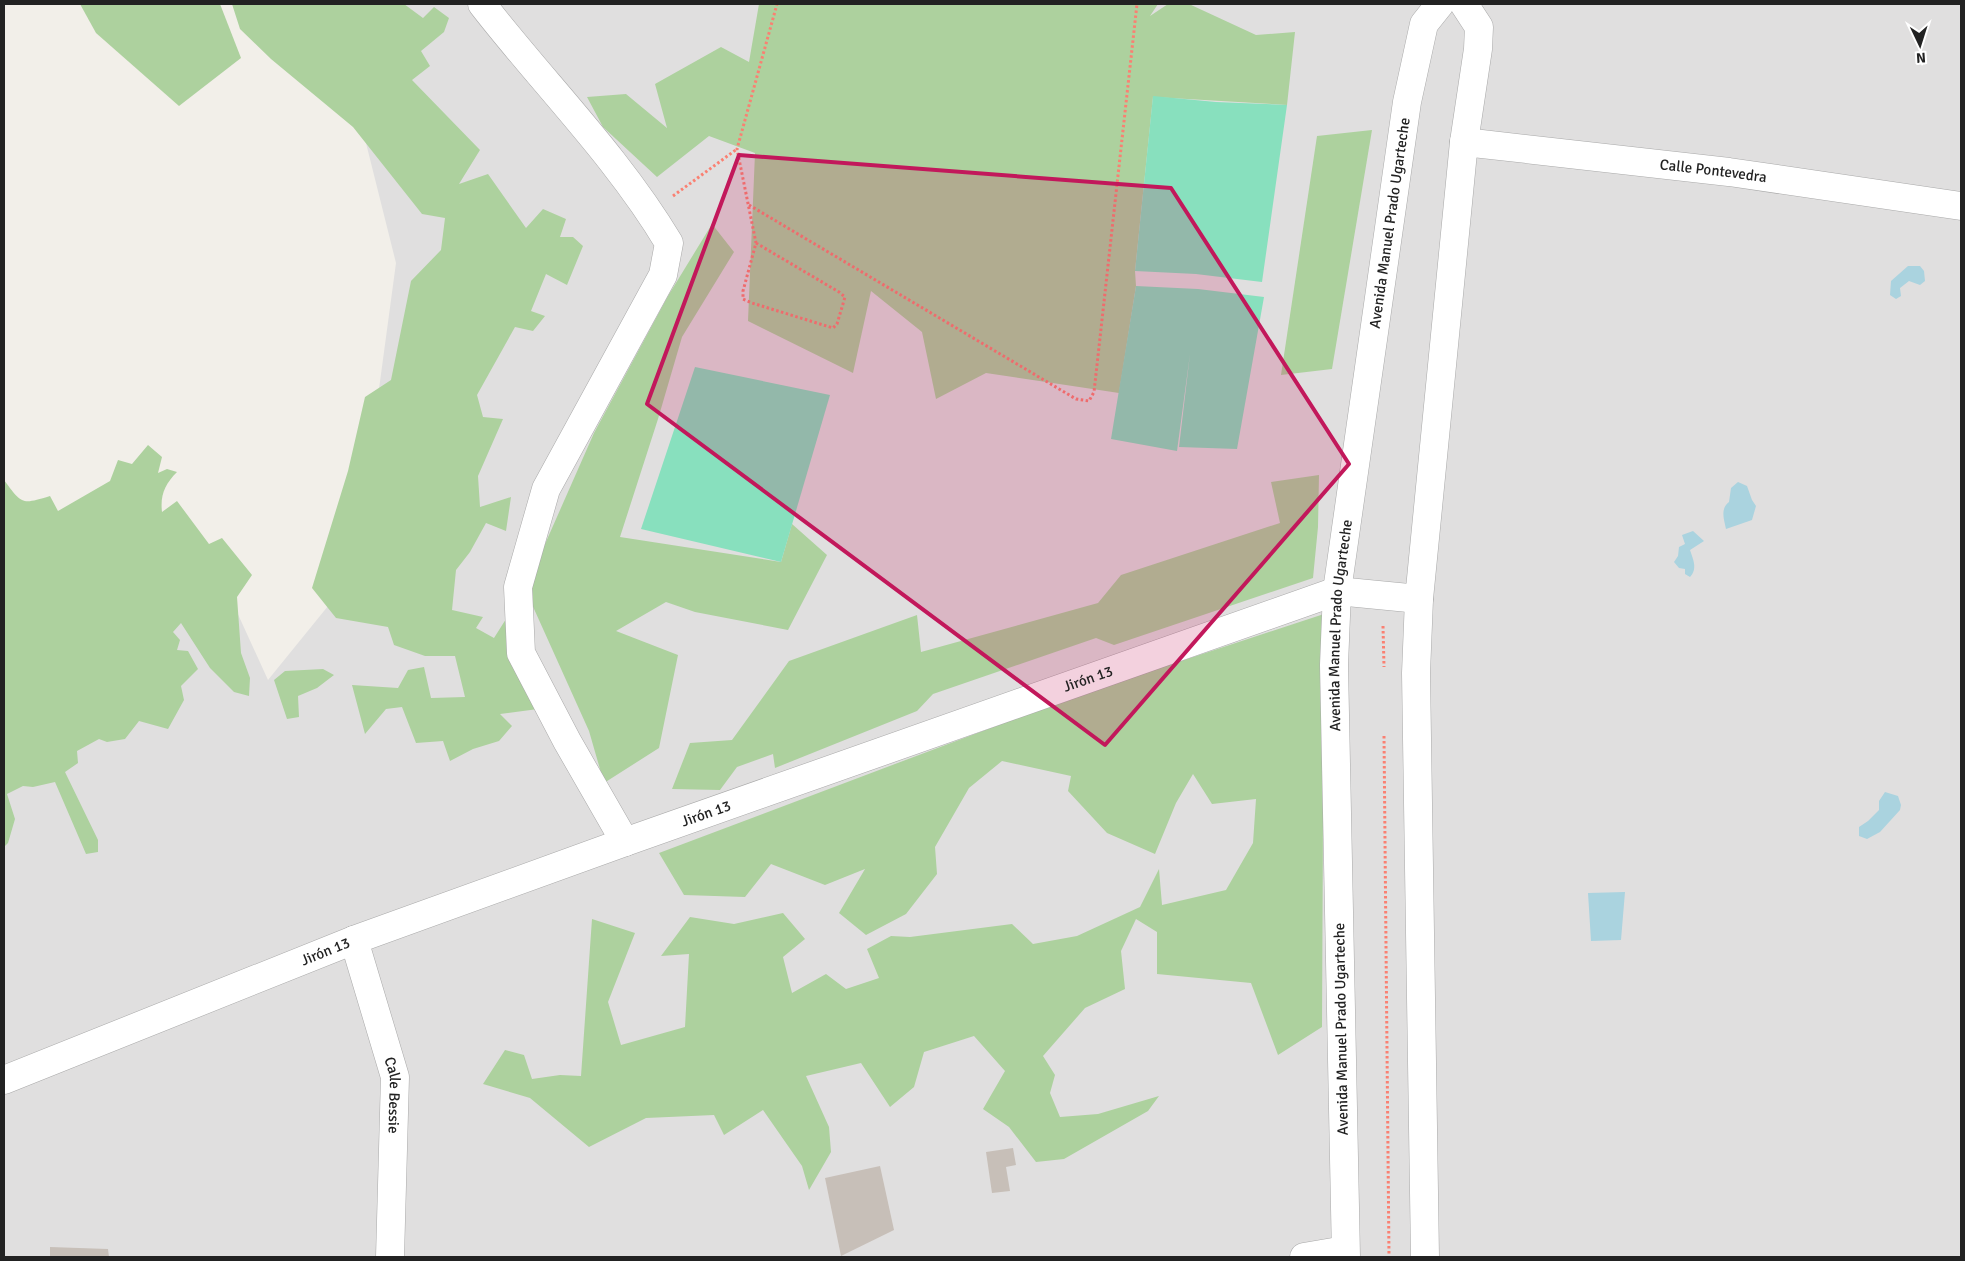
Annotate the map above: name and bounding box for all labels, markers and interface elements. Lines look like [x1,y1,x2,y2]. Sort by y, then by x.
north arrow [1895,20,1945,70]
text: N [1915,49,1926,66]
street label: Avenida Manuel Prado Ugarteche [1366,116,1414,329]
street label: Calle Pontevedra [1659,155,1768,186]
street label: Avenida Manuel Prado Ugarteche [1325,518,1356,732]
street label: Jirón 13 [1061,662,1115,696]
street label: Jirón 13 [679,796,733,831]
street label: Avenida Manuel Prado Ugarteche [1330,923,1352,1135]
street label: Jirón 13 [298,934,353,969]
street label: Calle Bessie [380,1055,404,1134]

